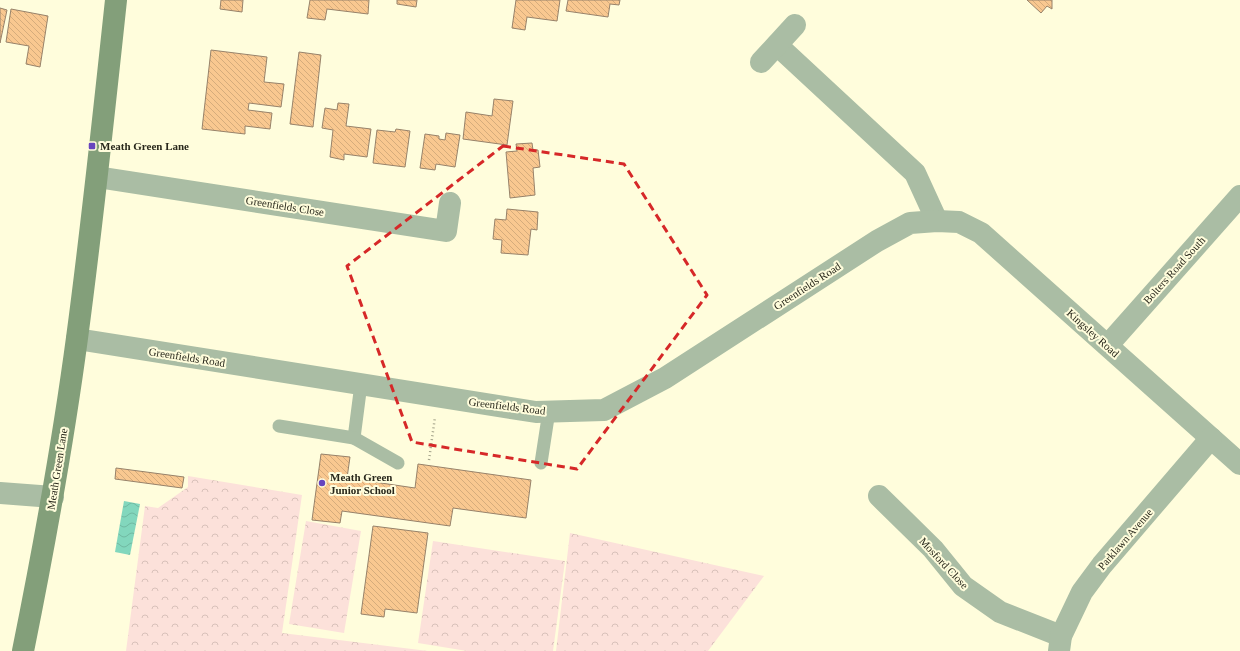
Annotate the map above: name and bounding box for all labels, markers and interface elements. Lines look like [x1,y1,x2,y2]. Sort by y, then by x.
place label: Meath Green Lane [100,140,189,152]
marker: Meath Green Lane [87,141,97,151]
street label: Greenfields Close [245,194,325,218]
street label: Bolters Road South [1141,234,1208,306]
street label: Greenfields Road [771,260,843,312]
street label: Kingsley Road [1065,307,1122,360]
street label: Greenfields Road [148,345,227,369]
street label: Greenfields Road [468,395,547,417]
street label: Meath Green Lane [45,427,69,511]
place label: Meath Green Junior School [330,471,395,496]
marker: Meath Green Junior School [317,478,327,488]
street label: Parklawn Avenue [1095,506,1155,572]
street label: Mosford Close [917,535,971,591]

